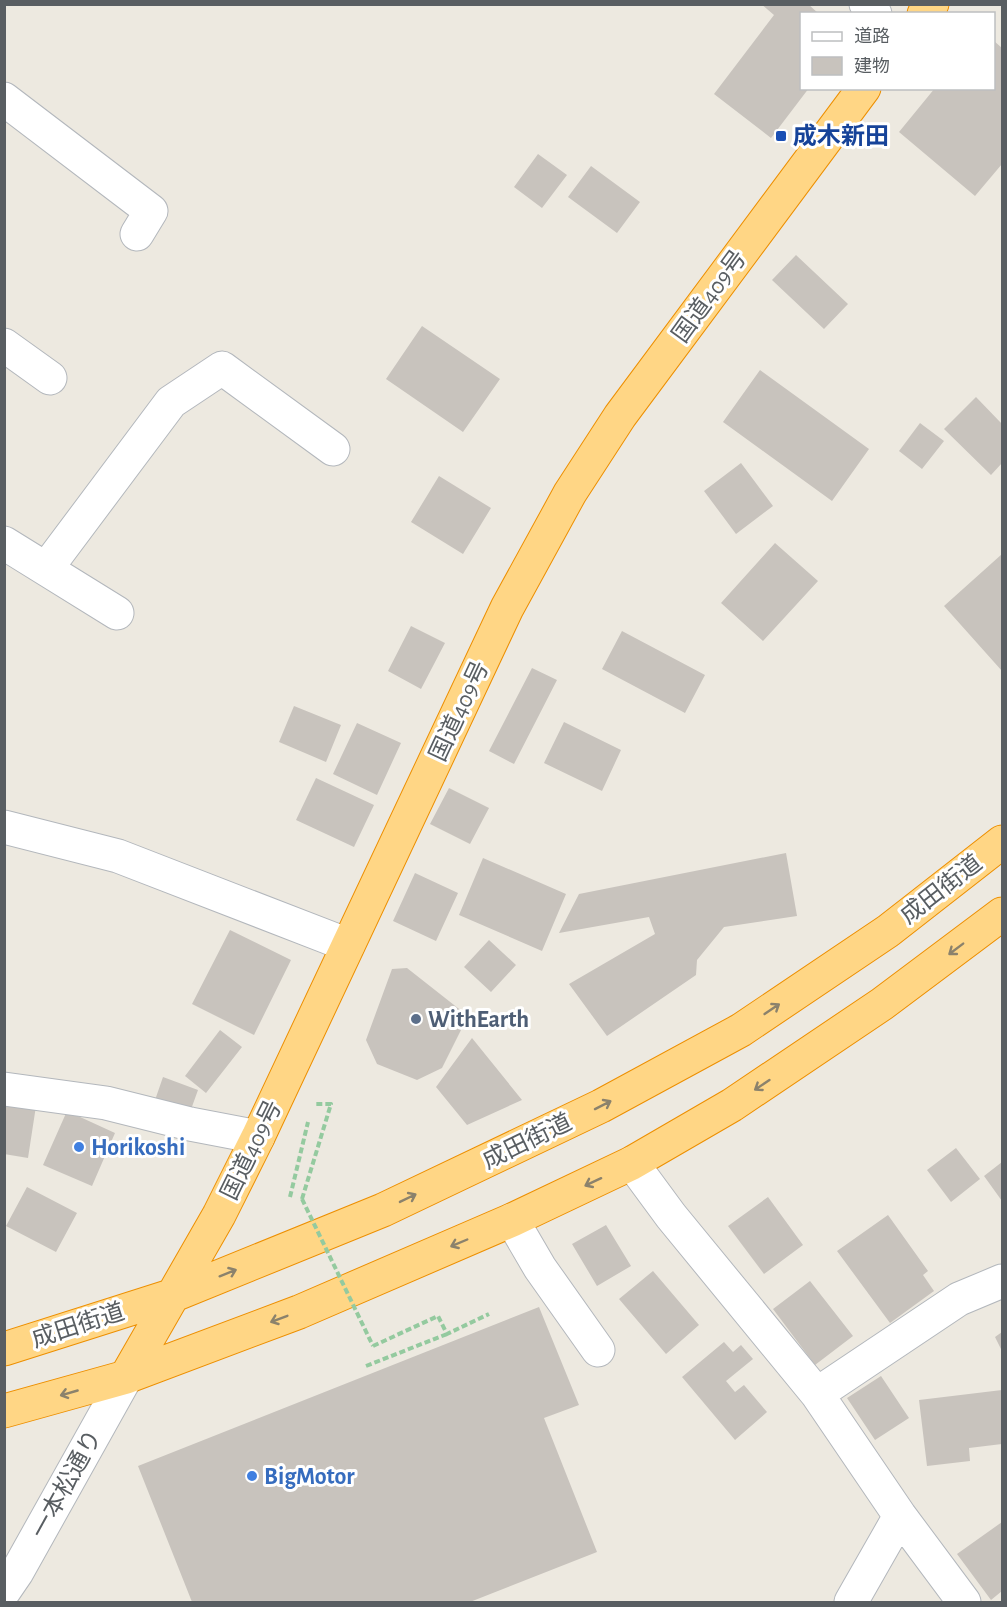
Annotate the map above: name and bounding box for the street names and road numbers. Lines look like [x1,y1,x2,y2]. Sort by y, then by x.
street label: 国道409号 [667,245,751,347]
street label: 国道409号 [425,657,493,765]
street label: 成田街道 [895,849,987,929]
street label: 国道409号 [216,1096,286,1204]
street label: 成田街道 [478,1108,576,1174]
street label: 成田街道 [28,1298,128,1352]
street label: 一本松通り [26,1425,106,1543]

